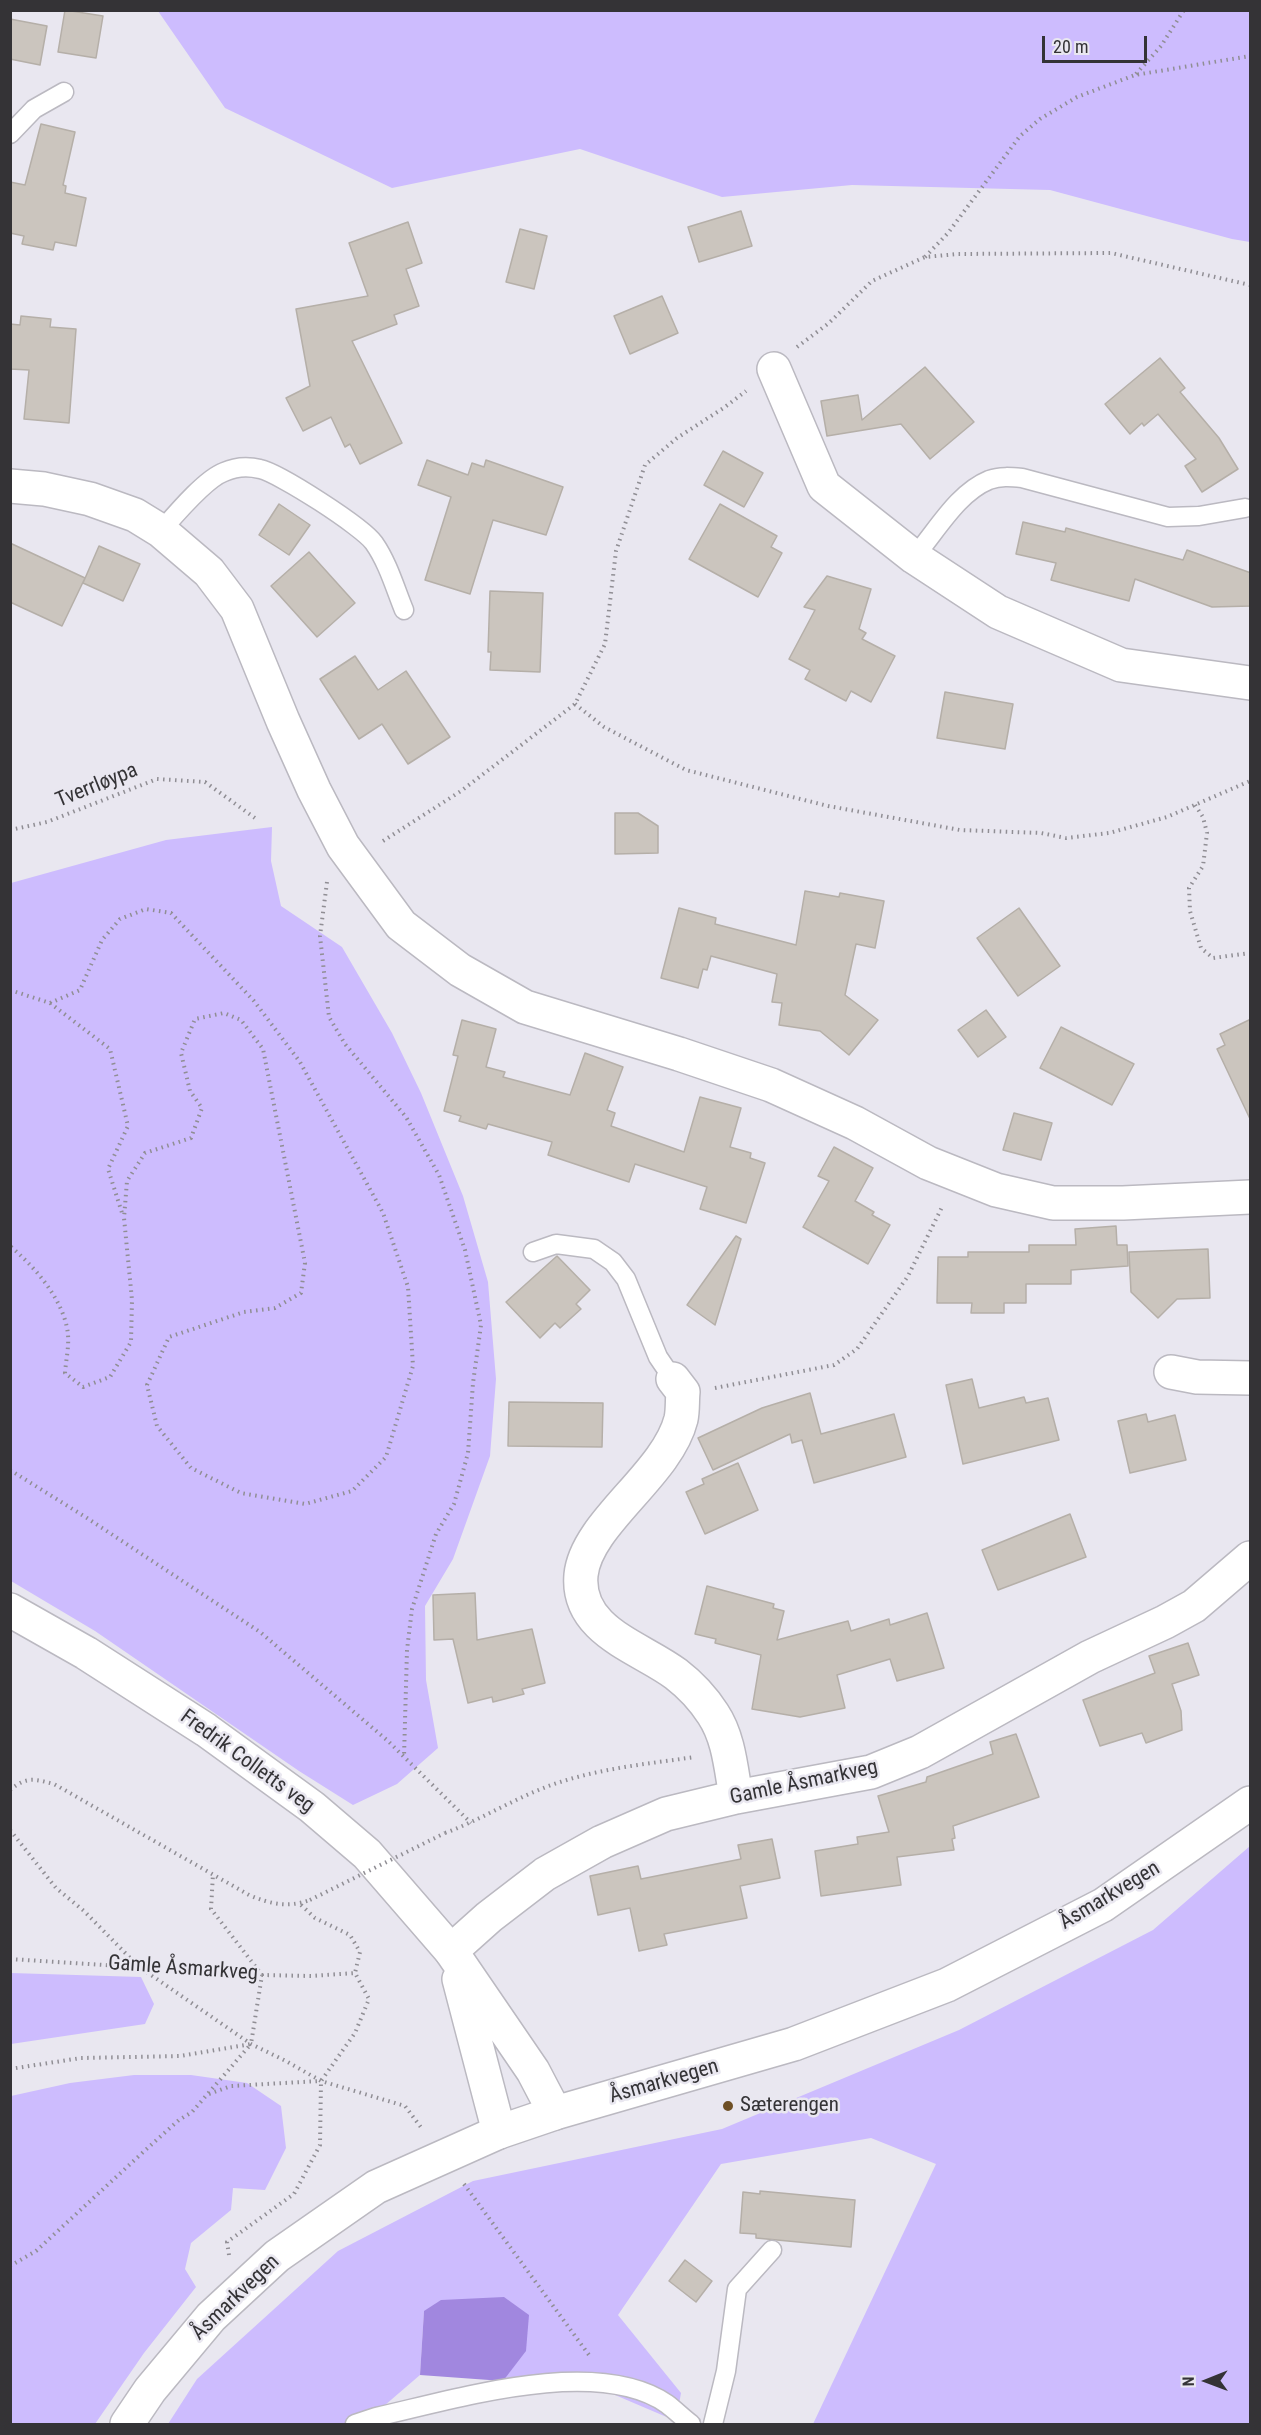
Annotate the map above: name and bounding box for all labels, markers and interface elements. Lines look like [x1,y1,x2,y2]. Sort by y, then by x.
scale bar [1045,24,1150,62]
text: 20 m [1053,36,1088,57]
street label: Tverrløypa [52,758,142,814]
street label: Fredrik Colletts veg [175,1705,319,1819]
street label: Gamle Åsmarkveg [728,1755,880,1811]
street label: Åsmarkvegen [1055,1856,1165,1936]
street label: Gamle Åsmarkveg [107,1951,259,1987]
street label: Åsmarkvegen [606,2054,722,2110]
place label: Sæterengen [740,2093,839,2119]
marker: Sæterengen [721,2099,735,2113]
street label: Åsmarkvegen [187,2250,285,2346]
north arrow [1177,2351,1237,2411]
text: N [1179,2376,1198,2386]

